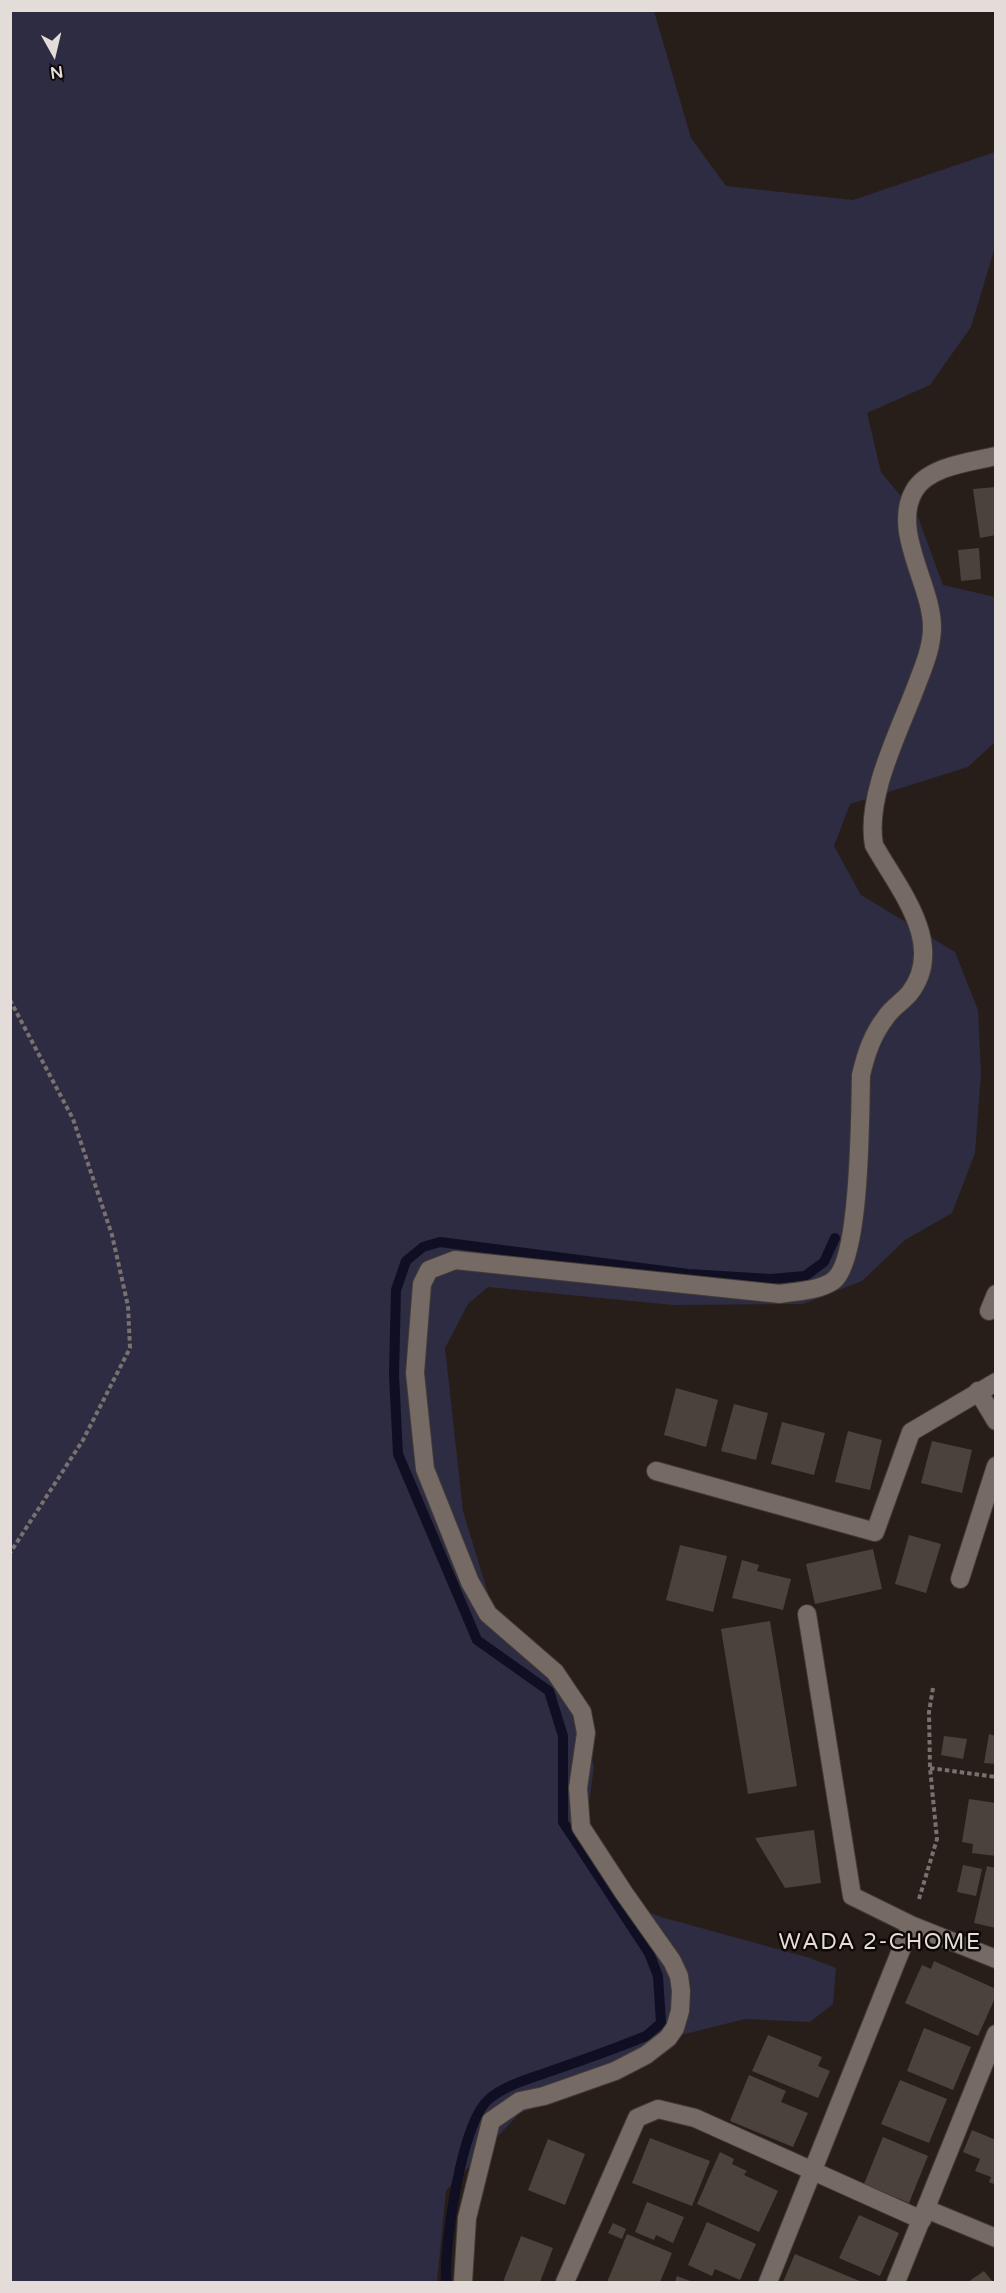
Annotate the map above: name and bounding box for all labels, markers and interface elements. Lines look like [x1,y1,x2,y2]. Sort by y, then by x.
north arrow [24,24,84,84]
text: N [49,61,64,83]
district label: WADA 2-CHOME [779,1930,981,1956]

